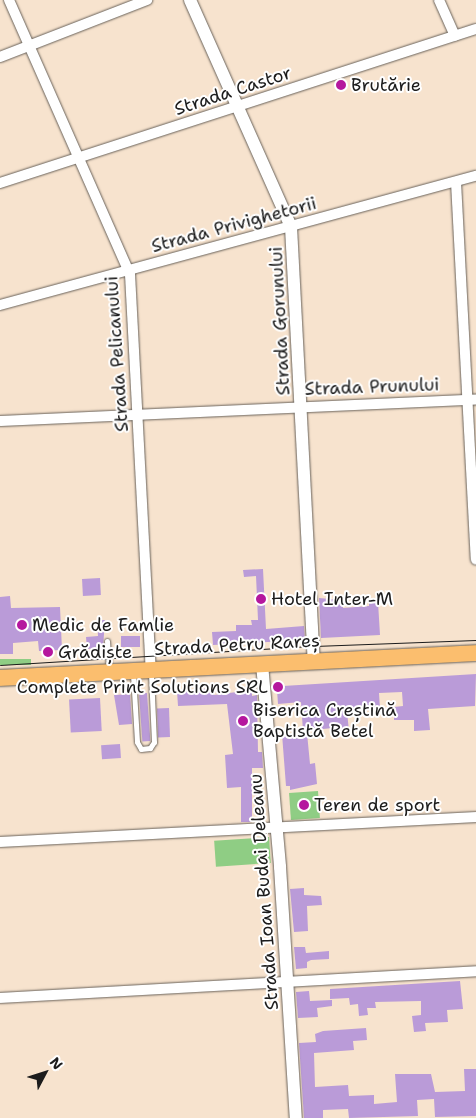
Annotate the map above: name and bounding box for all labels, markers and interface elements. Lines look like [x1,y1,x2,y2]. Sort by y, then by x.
street label: Strada Castor [172,62,294,120]
place label: Brutărie [351,74,421,96]
marker: Brutărie [335,79,347,91]
street label: Strada Privighetorii [149,193,319,257]
street label: Strada Gorunului [265,246,295,396]
street label: Strada Pelicanului [101,275,133,433]
street label: Strada Prunului [304,374,440,400]
place label: Hotel Inter-M [271,588,393,610]
marker: Hotel Inter-M [255,593,267,605]
place label: Medic de Famlie [32,614,174,636]
marker: Medic de Famlie [16,619,28,631]
street label: Strada Petru Rareș [154,630,320,660]
place label: Grădiște [58,641,132,663]
marker: Grădiște [42,646,54,658]
place label: Complete Print Solutions SRL [17,676,268,698]
marker: Complete Print Solutions SRL [272,681,284,693]
place label: Biserica Creștină Baptistă Betel [253,700,397,742]
marker: Biserica Creștină Baptistă Betel [237,715,249,727]
street label: Strada Ioan Budai Deleanu [245,773,283,1011]
place label: Teren de sport [314,794,440,816]
marker: Teren de sport [298,799,310,811]
north arrow [20,1048,70,1098]
text: N [46,1053,67,1073]

